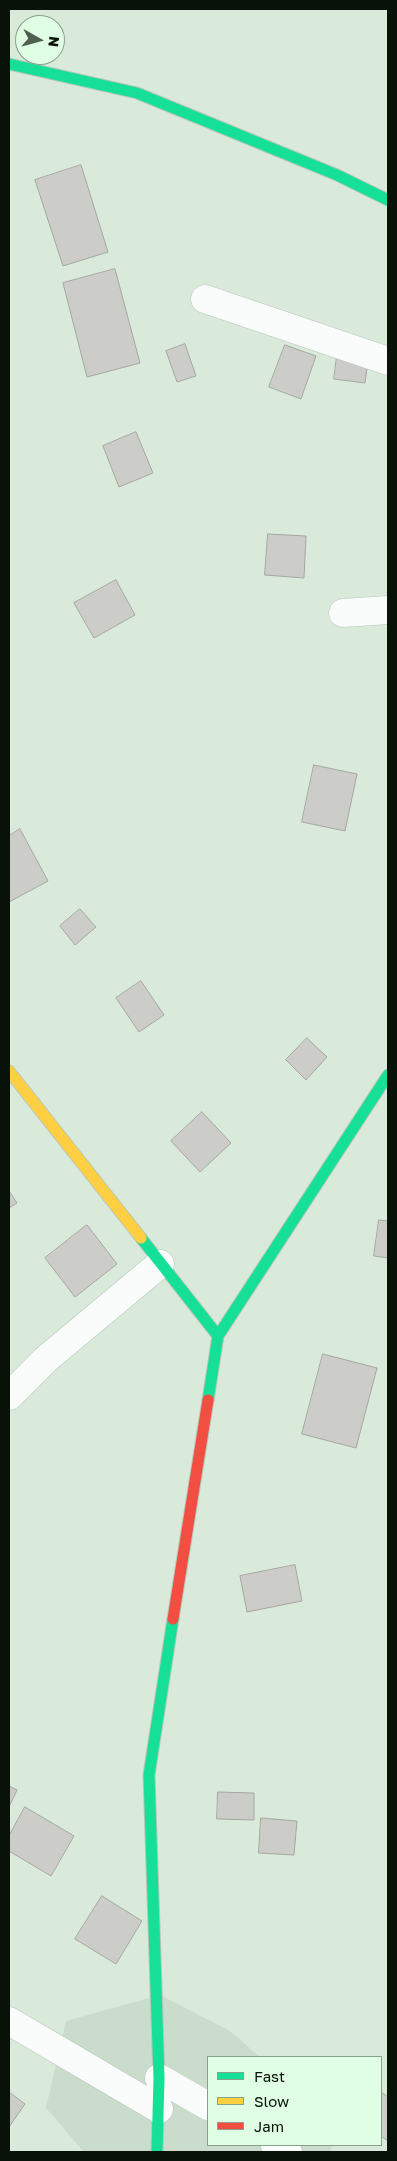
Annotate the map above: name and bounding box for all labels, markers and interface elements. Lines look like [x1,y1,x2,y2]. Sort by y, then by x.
north arrow [15,15,65,65]
text: N [45,35,63,48]
legend [207,2056,382,2146]
text: Fast [254,2067,285,2085]
text: Slow [254,2092,289,2110]
text: Jam [254,2117,284,2135]

